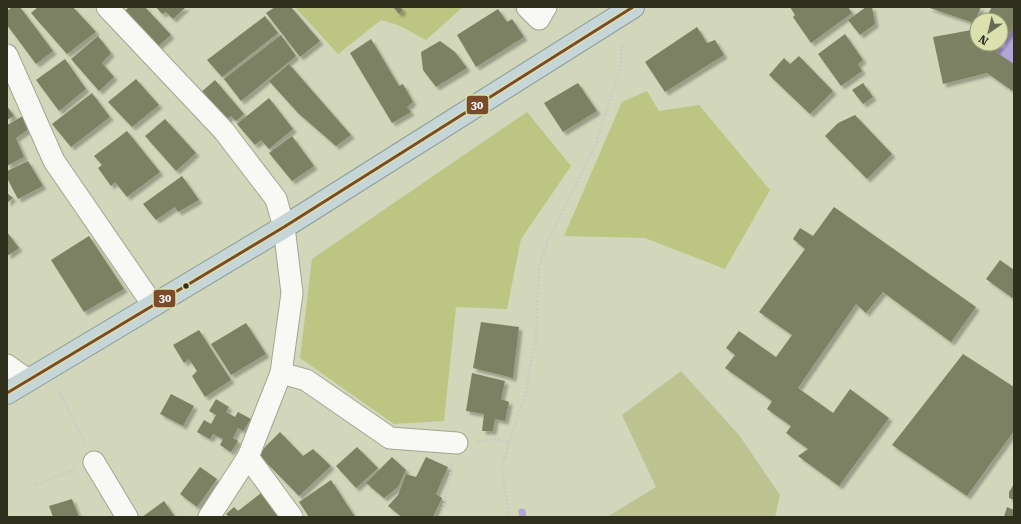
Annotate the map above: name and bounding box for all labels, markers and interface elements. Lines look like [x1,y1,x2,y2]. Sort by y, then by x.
north arrow [969,12,1009,52]
text: N [976,32,991,48]
line badge: 30 [466,95,489,115]
text: 30 [471,99,483,112]
unlabelled marker [181,281,191,291]
line badge: 30 [153,289,176,308]
text: 30 [159,292,171,305]

